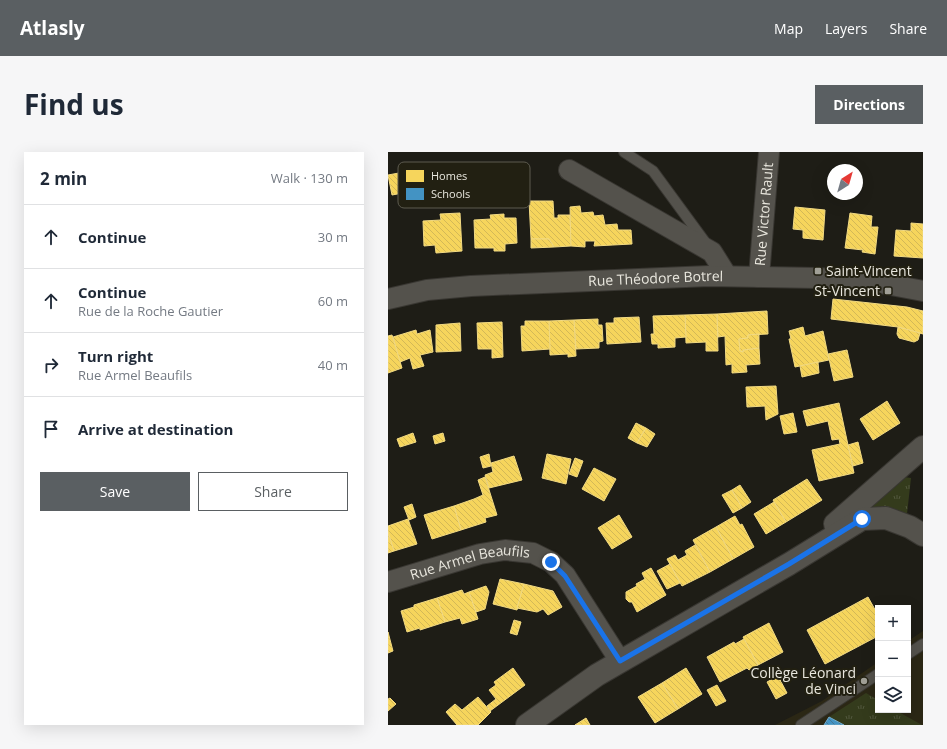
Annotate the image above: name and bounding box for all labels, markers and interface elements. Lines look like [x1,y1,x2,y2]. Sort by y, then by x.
text: Atlasly [20,15,85,41]
text: Map [774,19,803,38]
text: Layers [825,19,867,38]
text: Share [889,19,927,38]
text: Find us [24,85,124,123]
button: Directions [815,85,923,124]
legend [398,162,530,208]
street label: Rue Victor Rault [750,162,777,267]
north arrow [827,164,863,200]
text: 2 min [40,167,87,190]
text: Homes [431,168,467,183]
text: Walk · 130 m [271,169,348,187]
text: Schools [431,186,470,201]
icon: ahead [40,226,62,248]
text: Continue [78,227,146,247]
text: 30 m [318,228,348,246]
place label: Saint-Vincent [826,261,912,280]
street label: Rue Théodore Botrel [588,266,723,290]
marker: Saint-Vincent [813,266,823,276]
place label: St-Vincent [814,281,880,300]
text: Continue [78,282,146,302]
marker: St-Vincent [883,286,893,296]
icon: ahead [40,290,62,312]
text: 60 m [318,292,348,310]
text: Rue de la Roche Gautier [78,302,223,320]
text: Turn right [78,346,153,366]
icon: right [40,354,62,376]
text: 40 m [318,356,348,374]
text: Rue Armel Beaufils [78,366,192,384]
icon: arrive [40,418,62,440]
text: Arrive at destination [78,419,233,439]
button: Save [40,472,190,511]
button: Share [198,472,348,511]
route start [853,510,871,528]
street label: Rue Armel Beaufils [408,540,531,584]
route end [542,553,560,571]
map controls [875,605,911,713]
button: + [875,605,911,641]
button: − [875,641,911,677]
place label: Collège Léonard de Vinci [750,663,856,698]
marker: Collège Léonard de Vinci [859,676,869,686]
button: layers [875,677,911,713]

